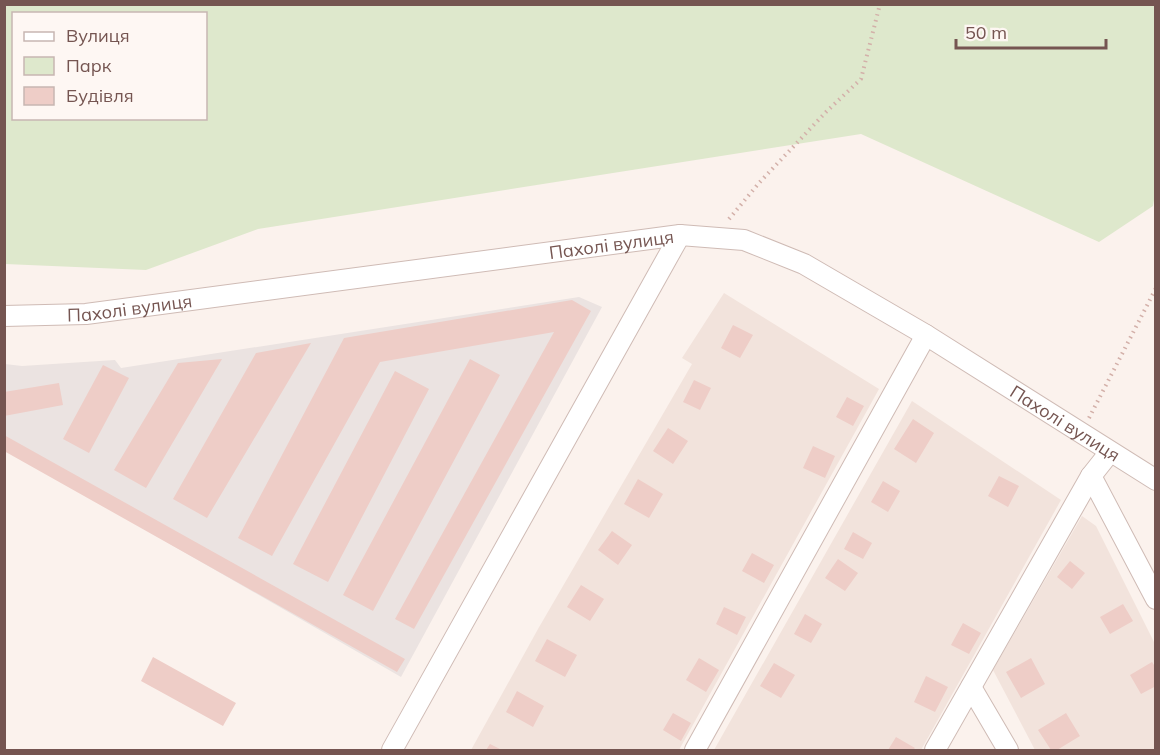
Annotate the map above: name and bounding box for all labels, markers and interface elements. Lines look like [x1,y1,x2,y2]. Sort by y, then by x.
legend [12,12,207,120]
scale bar [956,12,1106,50]
text: 50 m [965,21,1007,44]
text: Вулиця [66,24,130,47]
text: Парк [66,54,112,77]
text: Будівля [66,84,134,107]
street label: Пахолі вулиця [547,224,675,264]
street label: Пахолі вулиця [67,289,193,326]
street label: Пахолі вулиця [1006,380,1125,466]

